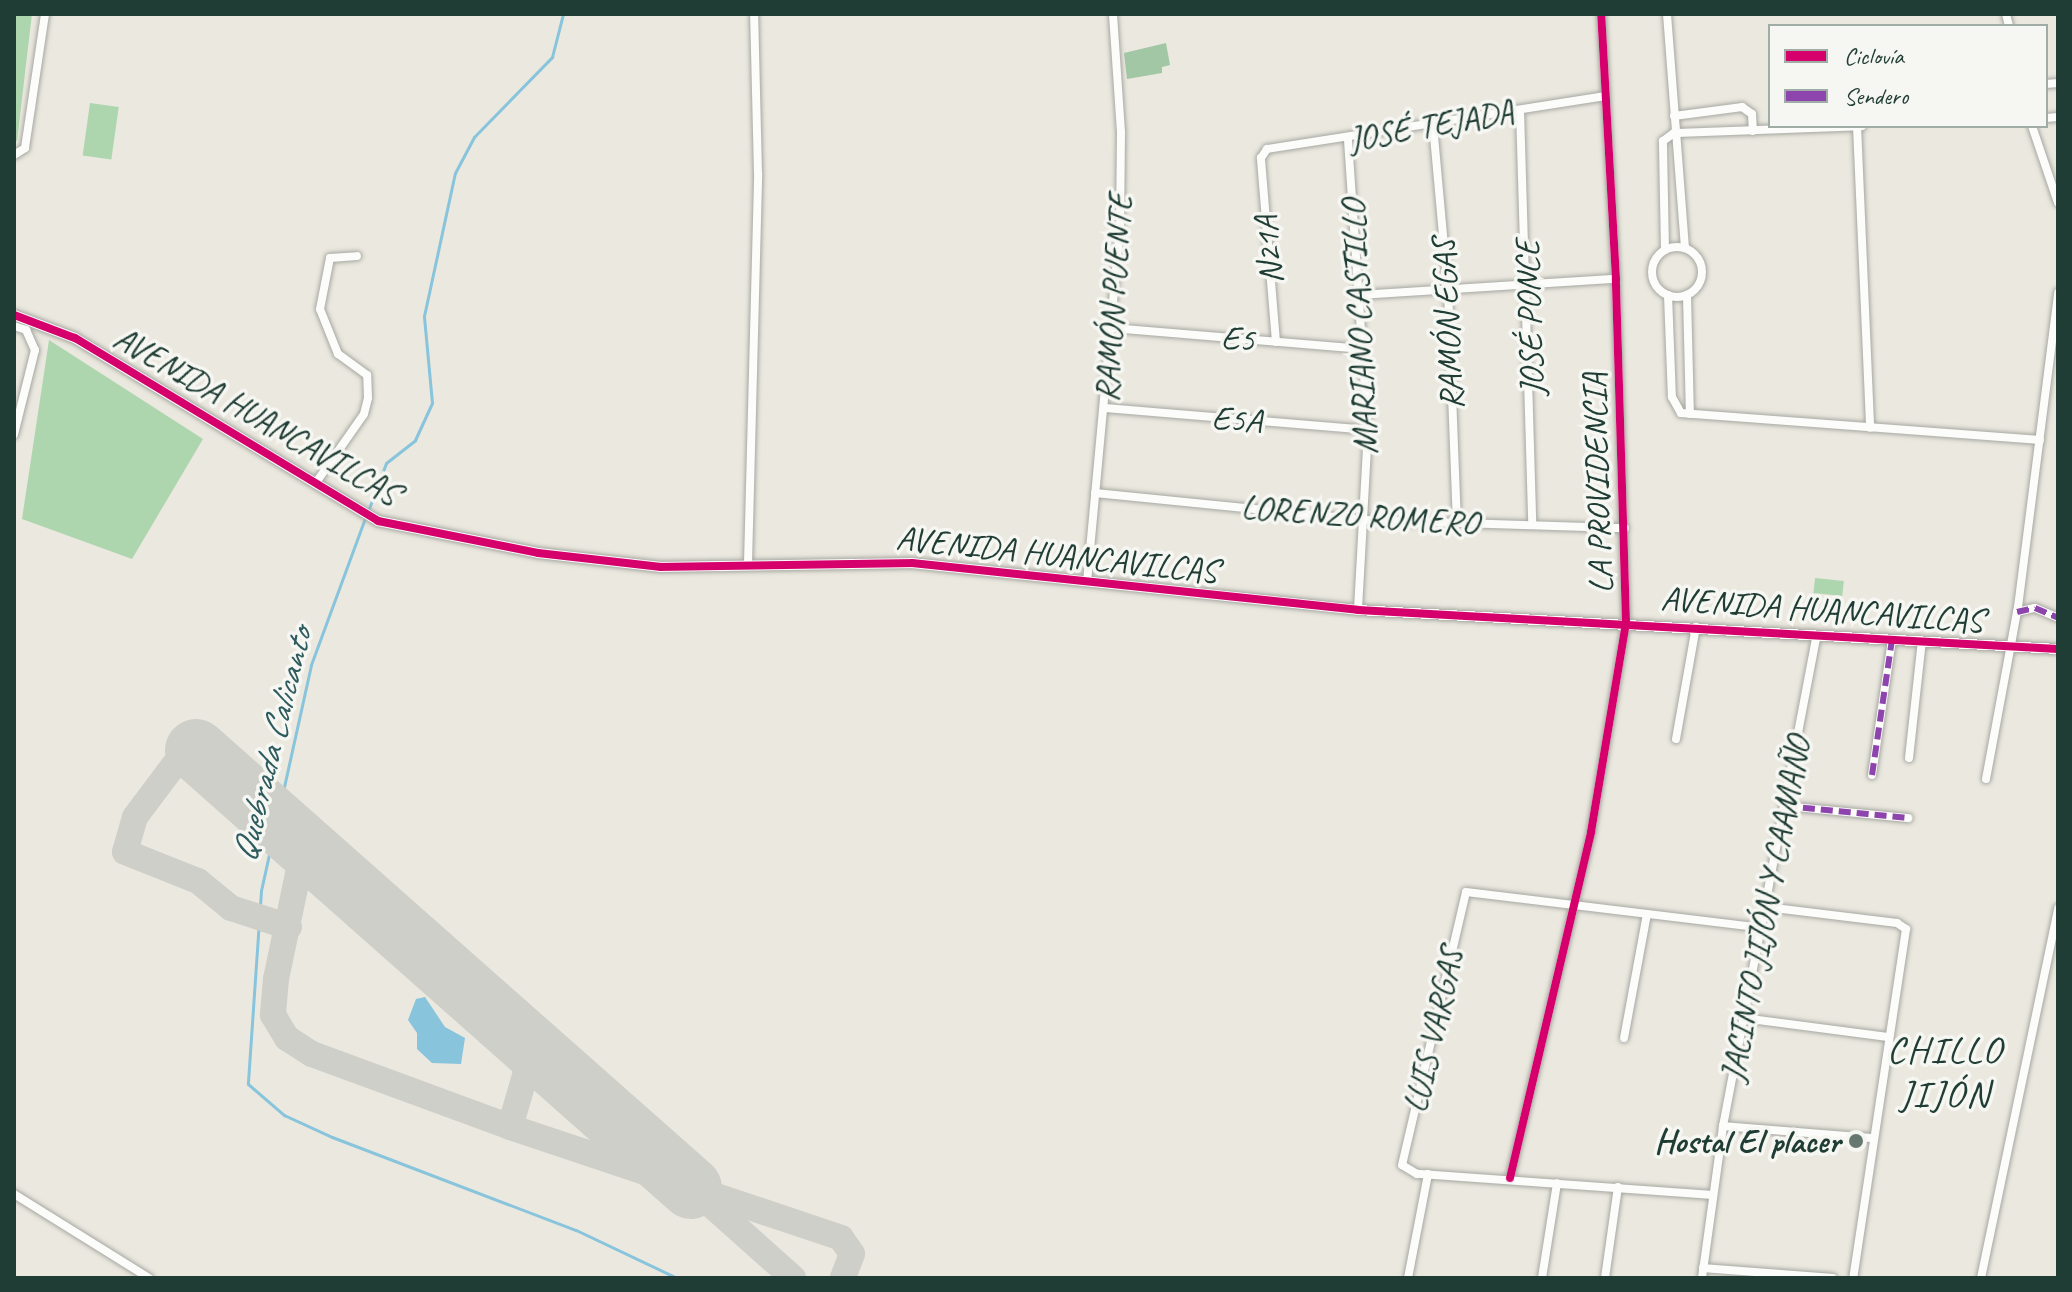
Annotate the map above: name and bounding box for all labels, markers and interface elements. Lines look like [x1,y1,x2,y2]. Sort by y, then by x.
legend [1768,24,2048,128]
text: Ciclovía [1844,41,1904,71]
text: Sendero [1844,81,1908,111]
street label: JOSÉ TEJADA [1346,90,1516,160]
street label: RAMÓN PUENTE [1085,193,1141,403]
street label: MARIANO CASTILLO [1332,199,1386,455]
street label: N21A [1245,214,1291,286]
street label: RAMÓN EGAS [1422,237,1472,411]
street label: JOSÉ PONCE [1506,240,1552,396]
street label: E5 [1220,316,1256,360]
street label: AVENIDA HUANCAVILCAS [107,317,407,513]
street label: LA PROVIDENCIA [1573,371,1621,595]
street label: E5A [1210,396,1264,442]
street label: LORENZO ROMERO [1240,486,1480,544]
street label: AVENIDA HUANCAVILCAS [895,517,1219,591]
street label: AVENIDA HUANCAVILCAS [1660,577,1984,641]
water label: Quebrada Calicanto [222,624,322,866]
street label: JACINTO JIJÓN Y CAAMAÑO [1712,734,1818,1084]
street label: LUIS VARGAS [1394,945,1472,1115]
district label: CHILLO JIJÓN [1887,1027,2003,1116]
place label: Hostal El placer [1654,1121,1840,1161]
marker: Hostal El placer [1847,1132,1865,1150]

